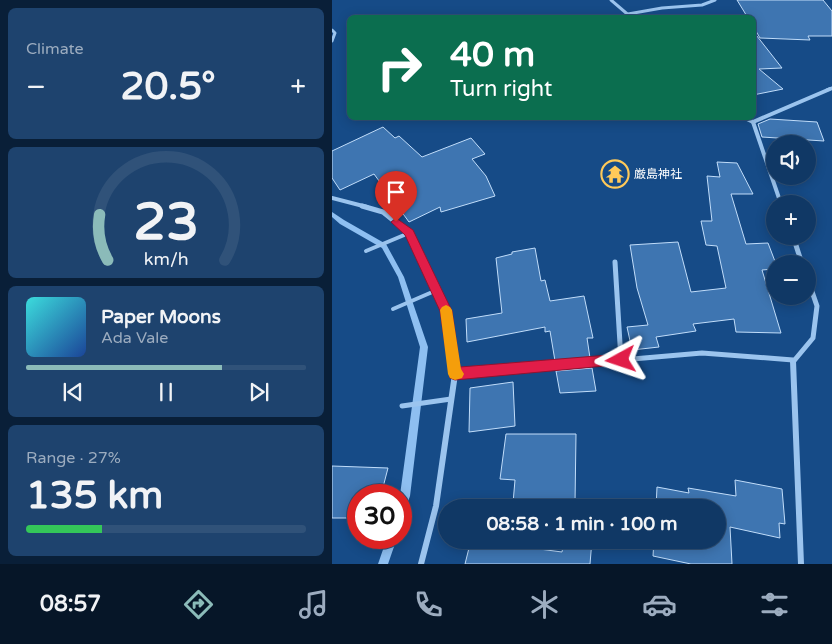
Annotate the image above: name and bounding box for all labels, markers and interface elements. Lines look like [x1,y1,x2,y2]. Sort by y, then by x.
text: 40 m [450,34,535,76]
icon: right [367,35,432,100]
text: Climate [26,39,84,59]
text: 20.5° [121,64,216,110]
text: − [26,70,46,104]
text: + [290,70,306,104]
text: Turn right [450,76,552,102]
map controls [766,135,816,305]
button: sound [766,135,816,185]
temple icon: 厳島神社 [600,159,630,189]
place label: 厳島神社 [634,167,682,181]
pin [375,171,417,222]
icon: arrive [382,178,410,206]
text: 23 [133,191,199,254]
button: + [766,195,816,245]
text: km/h [144,249,188,270]
button: − [766,255,816,305]
text: Paper Moons [101,306,221,328]
text: Ada Vale [101,328,168,348]
position arrow [594,333,646,385]
icon: previous [59,378,87,406]
icon: pause [152,378,180,406]
icon: next [245,378,273,406]
text: Range · 27% [26,448,121,468]
text: 135 km [26,473,163,519]
speed limit sign: 30 [347,484,412,549]
text: 08:58 · 1 min · 100 m [486,513,678,535]
icon: directions [181,587,216,622]
icon: music [296,587,331,622]
icon: phone [411,587,446,622]
icon: climate [527,587,562,622]
icon: car [642,587,677,622]
icon: filters [757,587,792,622]
text: 08:57 [40,591,101,617]

